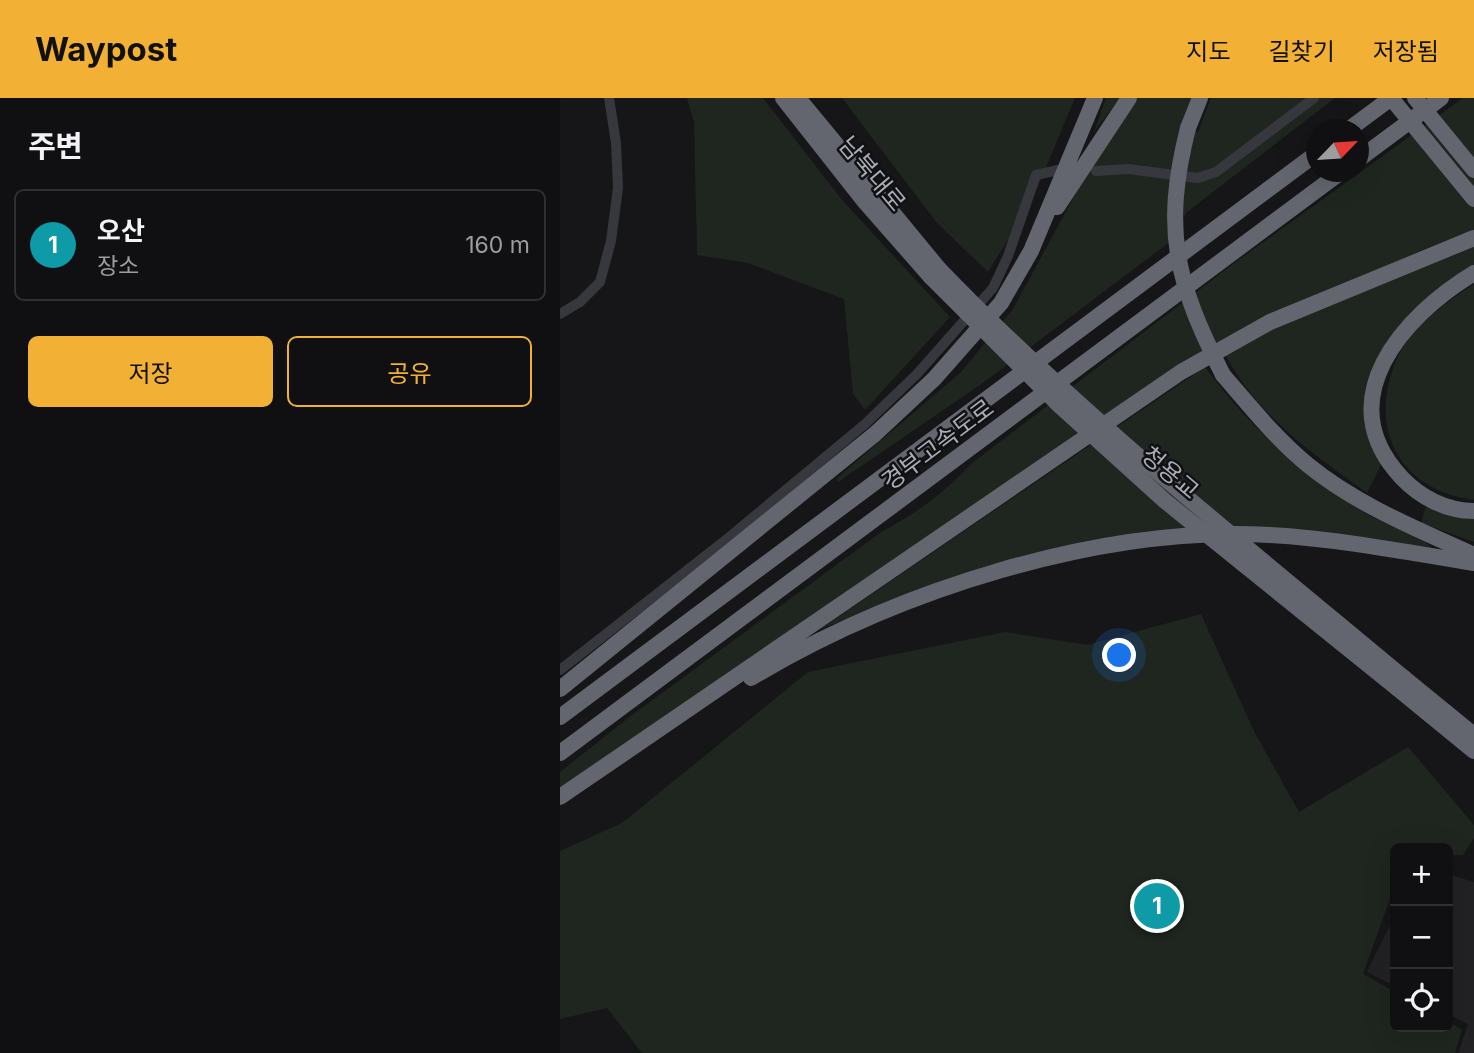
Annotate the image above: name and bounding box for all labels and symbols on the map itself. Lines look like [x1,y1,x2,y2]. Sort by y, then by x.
north arrow [1306,119,1369,182]
street label: 남북대로 [833,131,912,217]
street label: 경부고속도로 [876,393,999,496]
street label: 청용교 [1136,440,1205,505]
your location [1102,638,1136,672]
pin: 1 [1134,880,1180,932]

